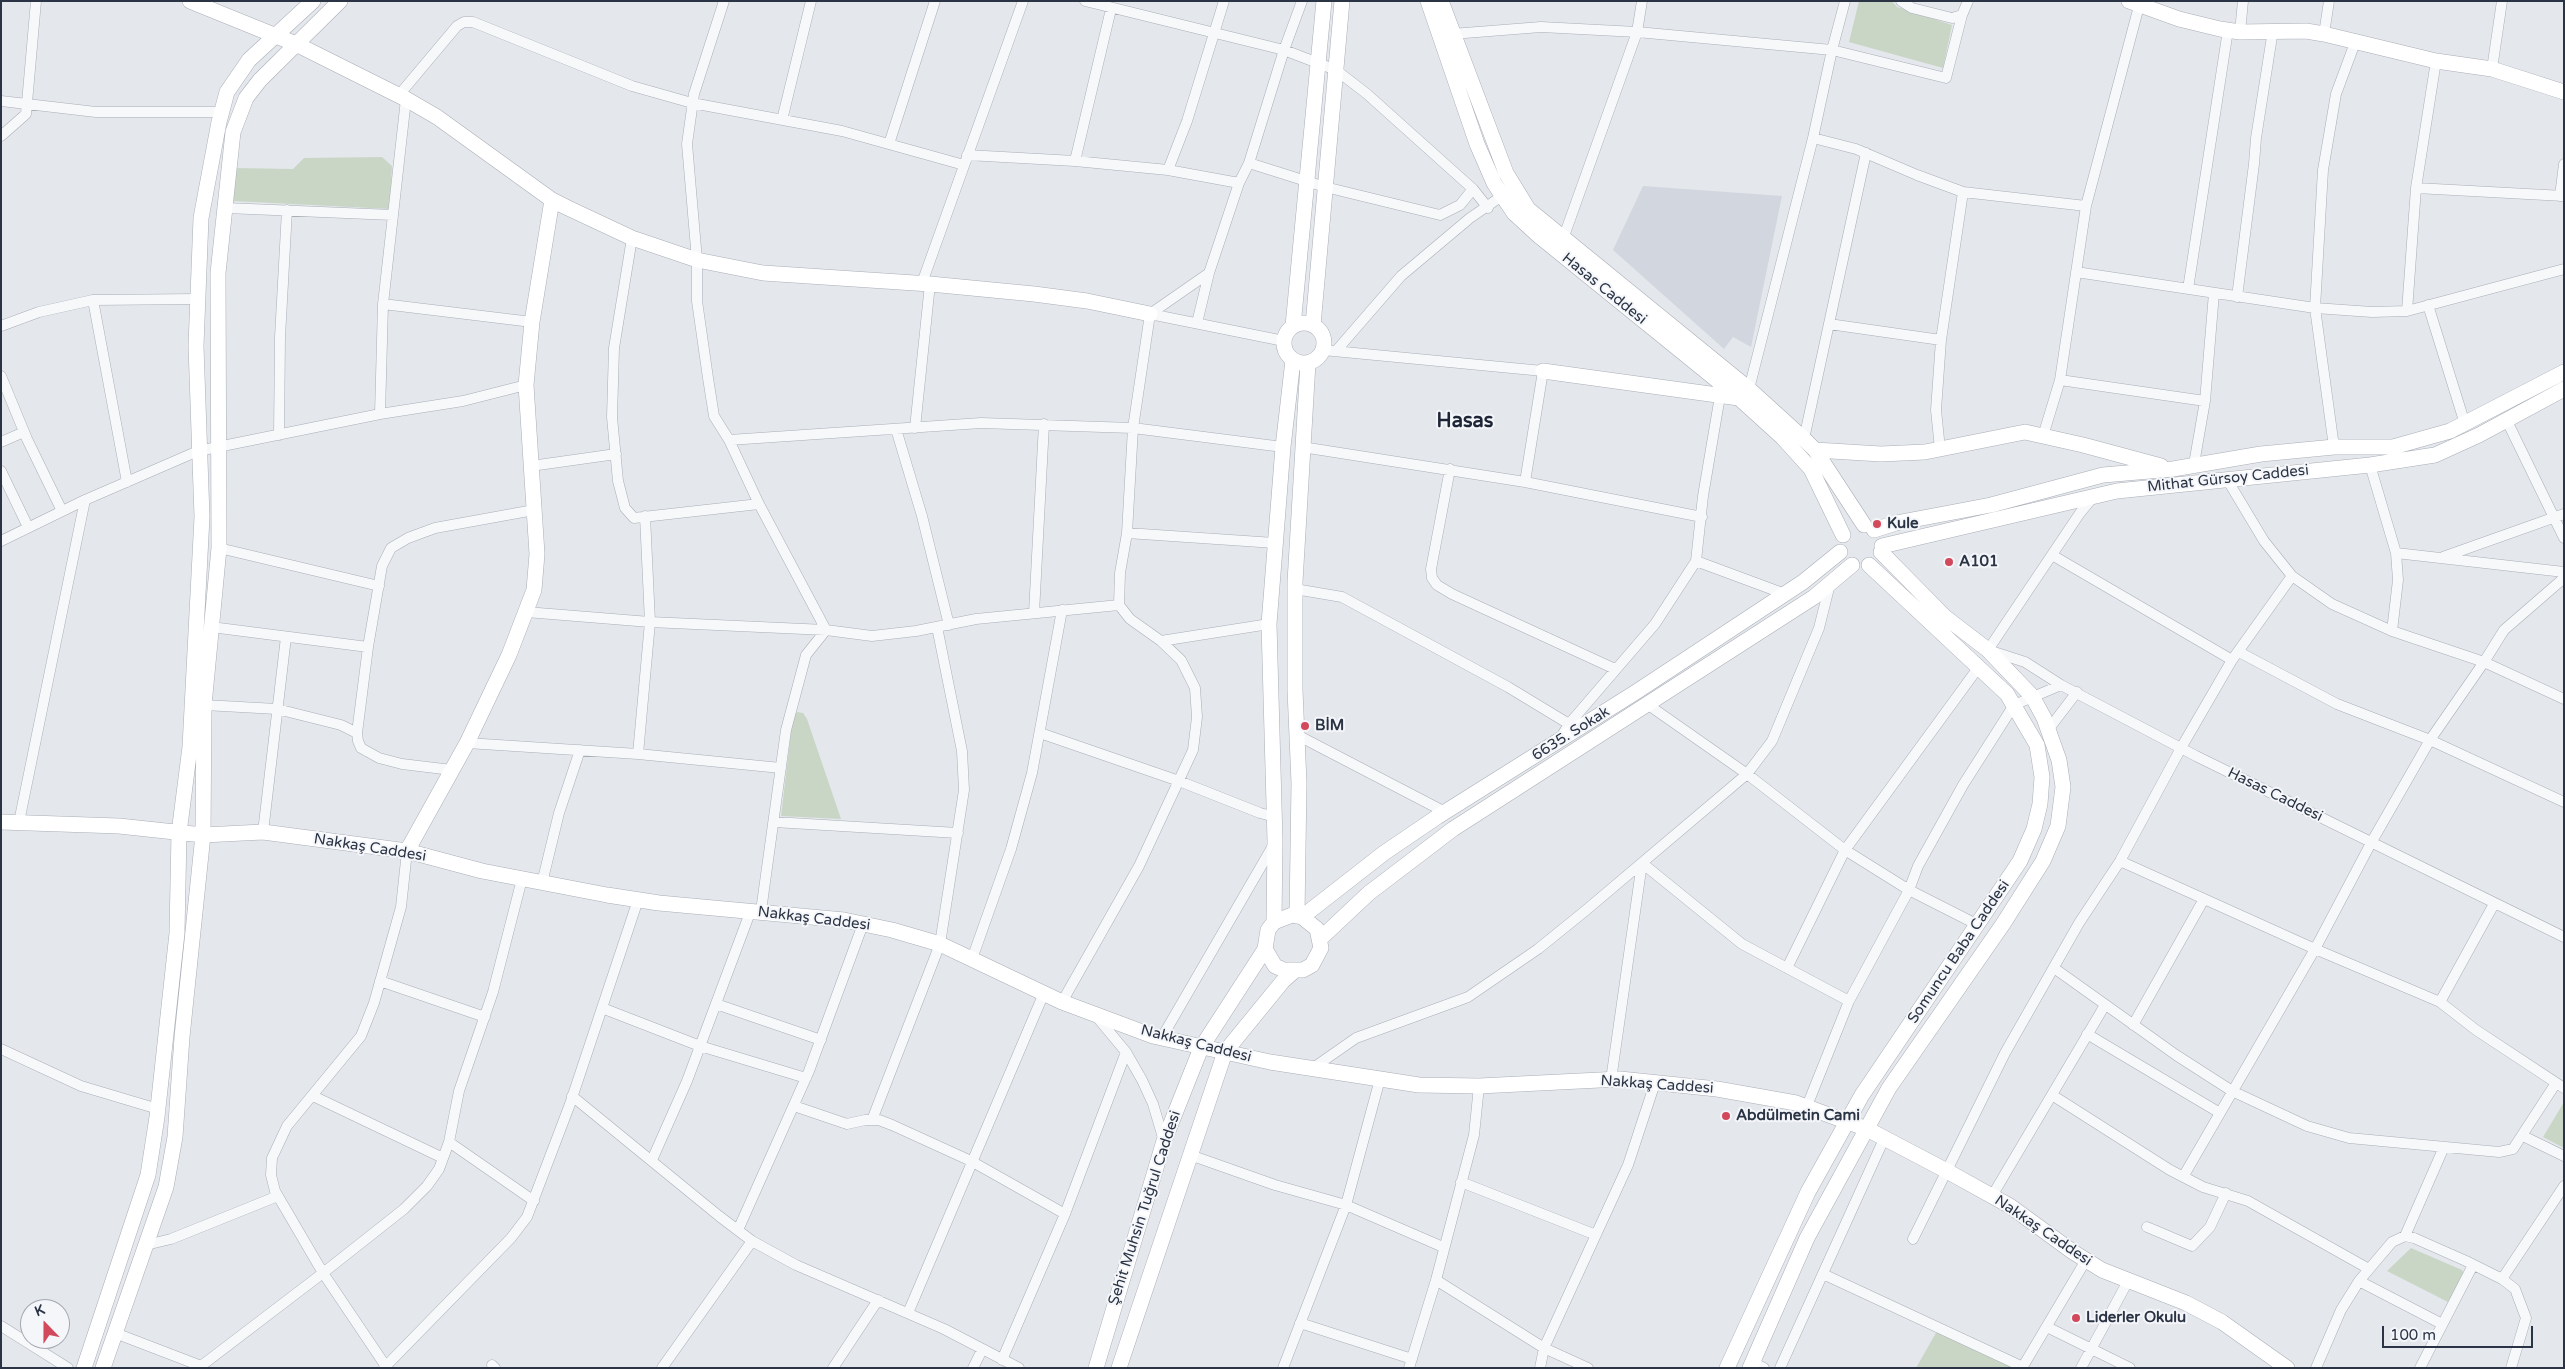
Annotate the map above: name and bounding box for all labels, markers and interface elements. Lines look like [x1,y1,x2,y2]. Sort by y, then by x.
street label: Hasas Caddesi [1558,249,1650,329]
district label: Hasas [1437,410,1493,434]
street label: Mithat Gürsoy Caddesi [2146,462,2310,496]
place label: Kule [1887,515,1918,533]
marker: Kule [1871,518,1883,530]
place label: A101 [1959,553,1998,571]
marker: A101 [1943,556,1955,568]
street label: 6635. Sokak [1529,703,1613,765]
place label: BİM [1315,717,1344,735]
marker: BİM [1299,720,1311,732]
street label: Hasas Caddesi [2224,764,2326,826]
street label: Nakkaş Caddesi [313,830,427,866]
street label: Somuncu Baba Caddesi [1904,877,2014,1027]
street label: Nakkaş Caddesi [757,903,871,935]
street label: Nakkaş Caddesi [1139,1022,1253,1066]
street label: Nakkaş Caddesi [1600,1072,1714,1098]
place label: Abdülmetin Cami [1736,1107,1860,1125]
street label: Şehit Muhsin Tuğrul Caddesi [1105,1109,1185,1307]
marker: Abdülmetin Cami [1720,1110,1732,1122]
street label: Nakkaş Caddesi [1991,1192,2095,1270]
north arrow [20,1299,70,1349]
text: K [32,1301,47,1320]
place label: Liderler Okulu [2086,1309,2186,1327]
marker: Liderler Okulu [2070,1312,2082,1324]
scale bar [2385,1316,2536,1348]
text: 100 m [2390,1326,2436,1344]

